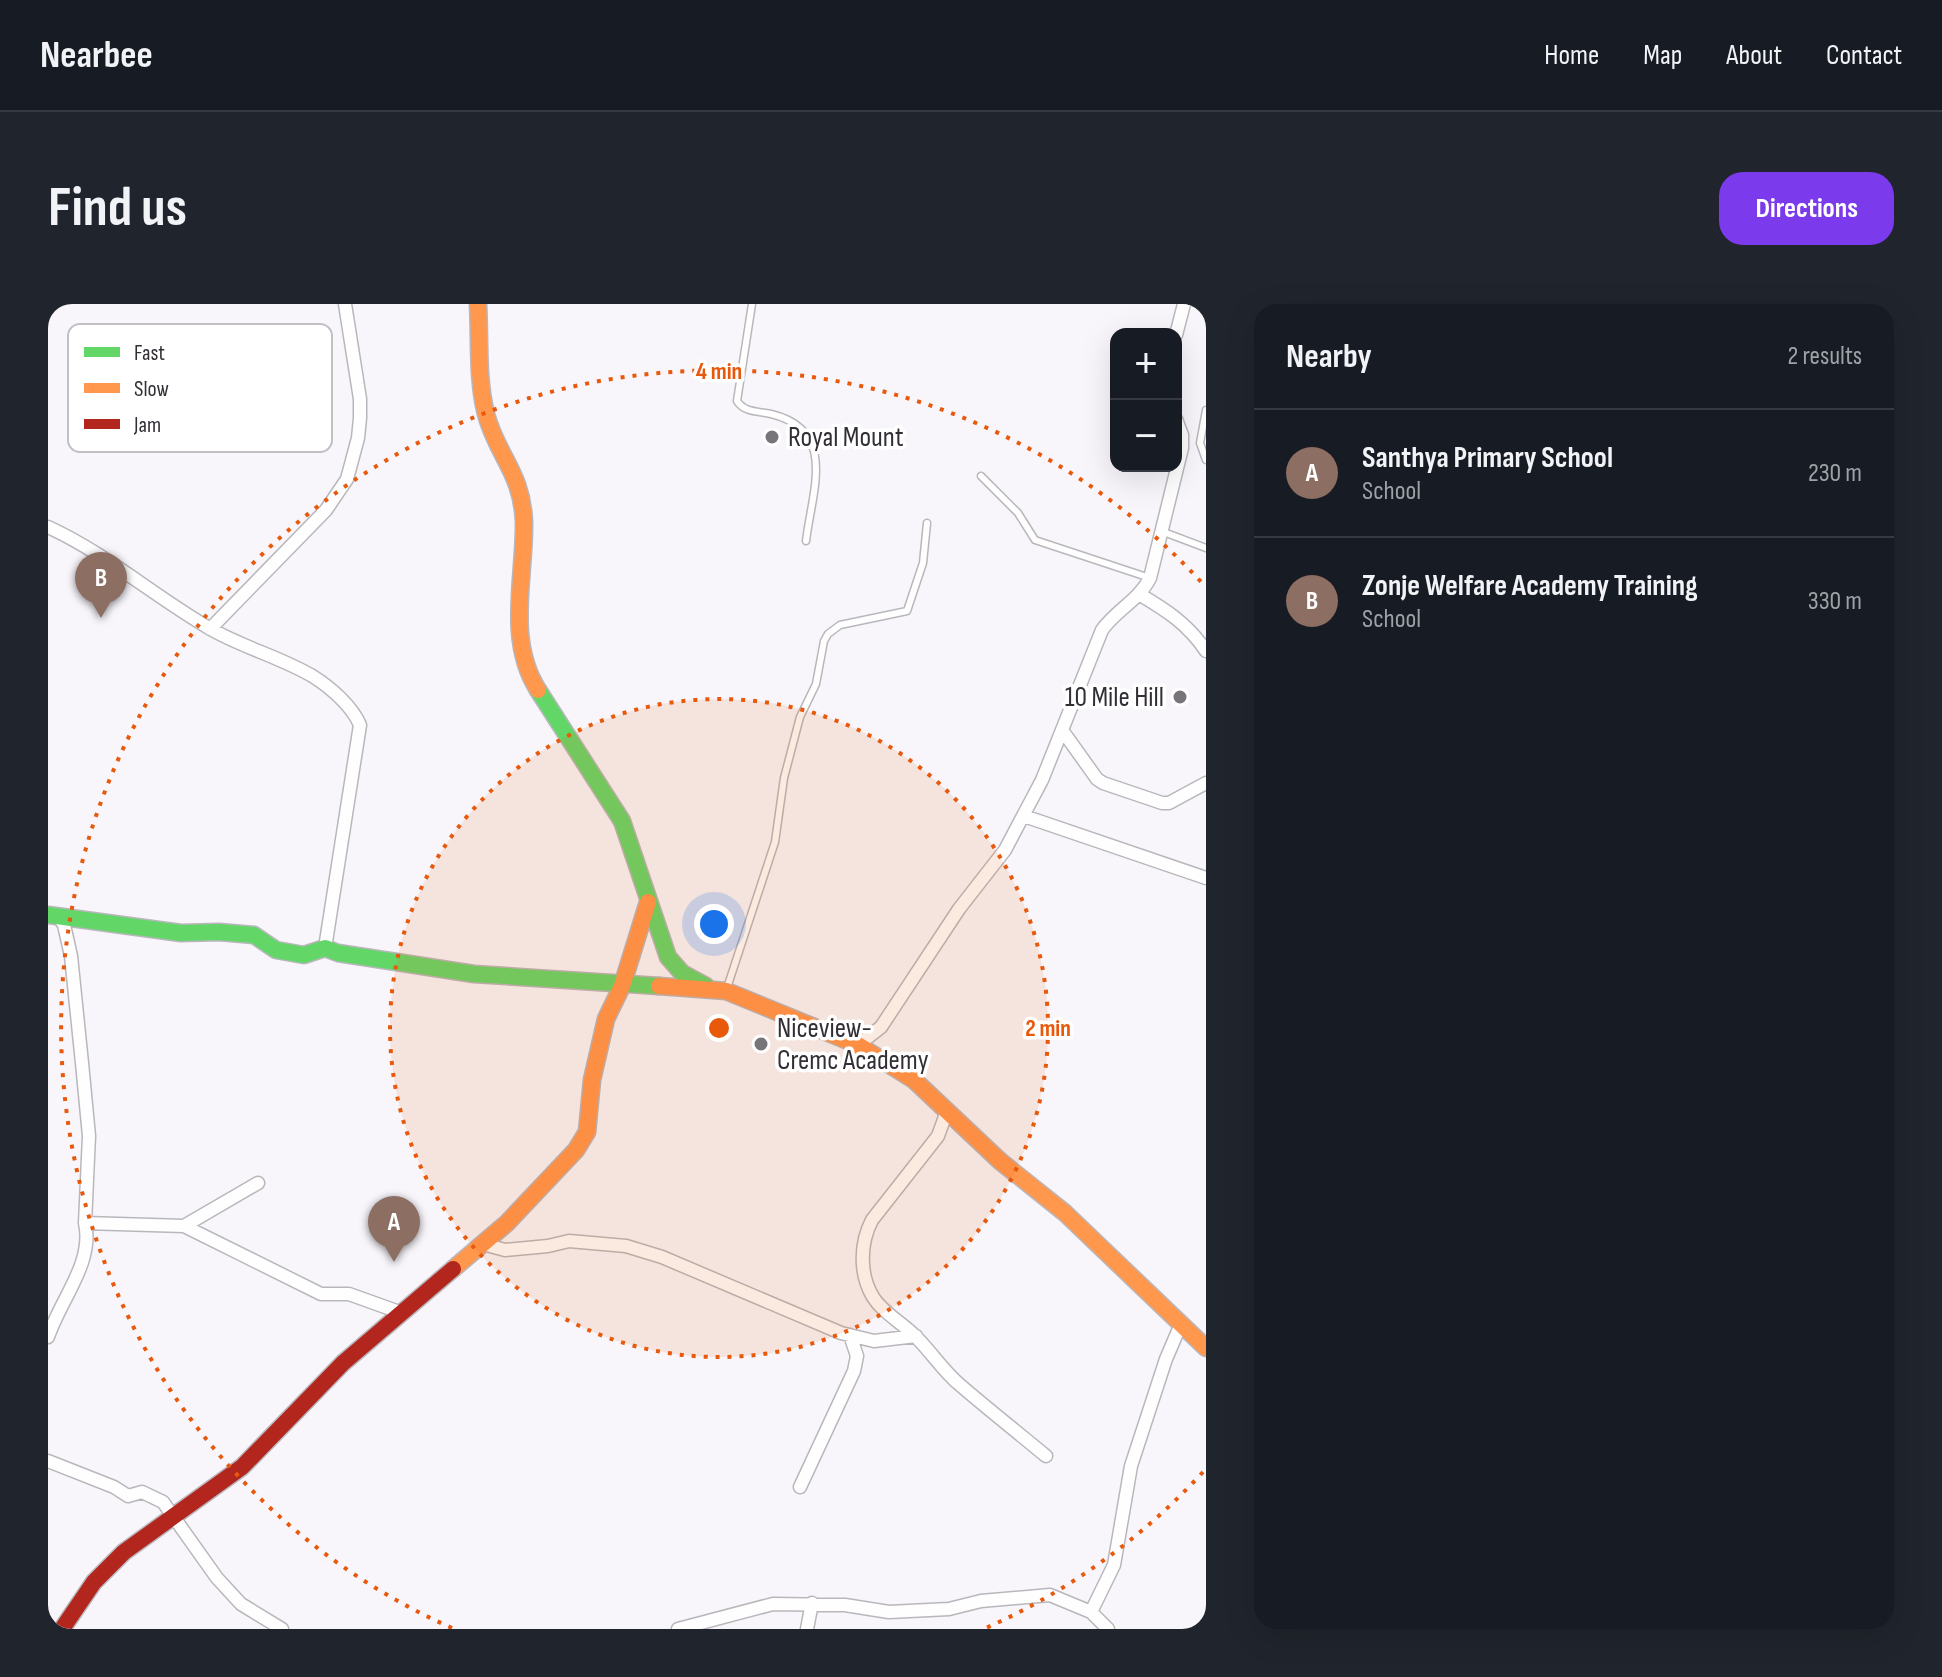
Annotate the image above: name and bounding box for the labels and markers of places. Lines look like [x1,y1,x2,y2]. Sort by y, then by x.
place label: Royal Mount [788,421,904,454]
marker: Royal Mount [763,428,781,446]
pin: B [75,552,127,618]
place label: 10 Mile Hill [1065,681,1164,714]
marker: 10 Mile Hill [1171,688,1189,706]
place label: Niceview- Cremc Academy [777,1012,929,1077]
centre of rings [705,1014,733,1042]
marker: Niceview- Cremc Academy [752,1035,770,1053]
pin: A [368,1196,420,1262]

